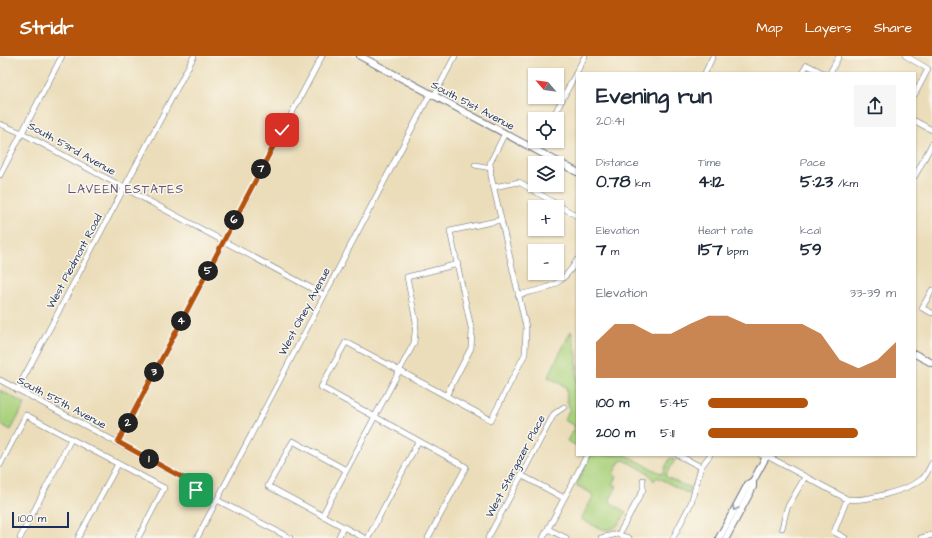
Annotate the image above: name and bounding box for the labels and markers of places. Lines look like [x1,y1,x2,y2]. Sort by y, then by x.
pin [265,113,299,147]
pin: 7 [251,159,271,179]
pin: 6 [224,210,244,230]
pin: 5 [198,261,218,281]
pin: 4 [171,311,191,331]
pin: 3 [144,362,164,382]
pin: 2 [118,413,138,433]
pin: 1 [139,449,159,469]
pin [179,473,213,507]

